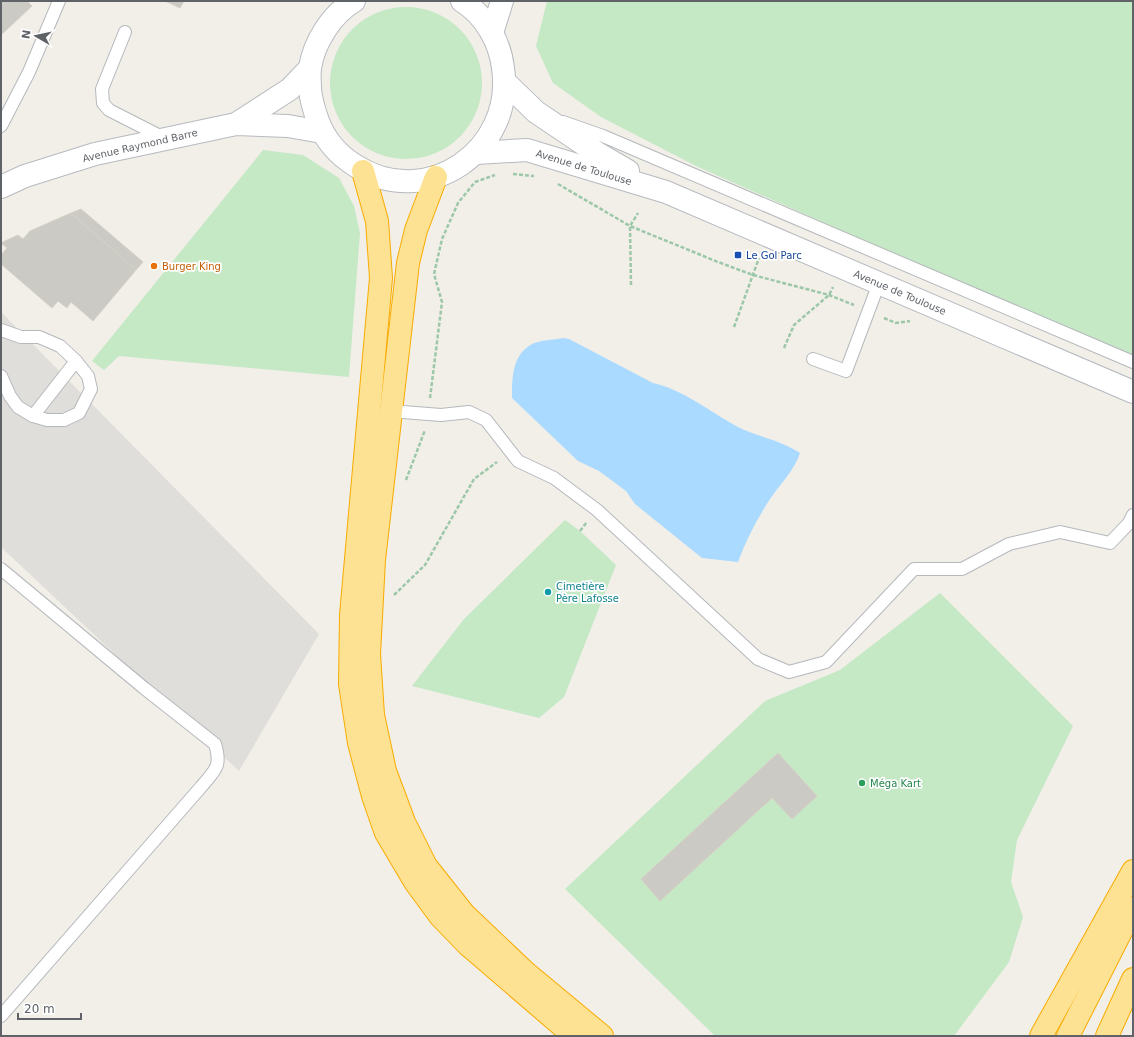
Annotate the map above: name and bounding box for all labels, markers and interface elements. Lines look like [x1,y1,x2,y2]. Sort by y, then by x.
north arrow [16,16,56,56]
text: N [19,29,34,40]
street label: Avenue Raymond Barre [81,127,199,164]
street label: Avenue de Toulouse [535,148,633,187]
marker: Le Gol Parc [733,250,743,260]
place label: Le Gol Parc [746,250,802,261]
marker: Burger King [149,261,159,271]
place label: Burger King [162,261,221,272]
street label: Avenue de Toulouse [852,268,948,317]
place label: Cimetière Père Lafosse [556,581,619,604]
marker: Cimetière Père Lafosse [543,587,553,597]
marker: Méga Kart [857,778,867,788]
place label: Méga Kart [870,778,921,789]
scale bar [18,995,81,1021]
text: 20 m [24,1002,55,1016]

